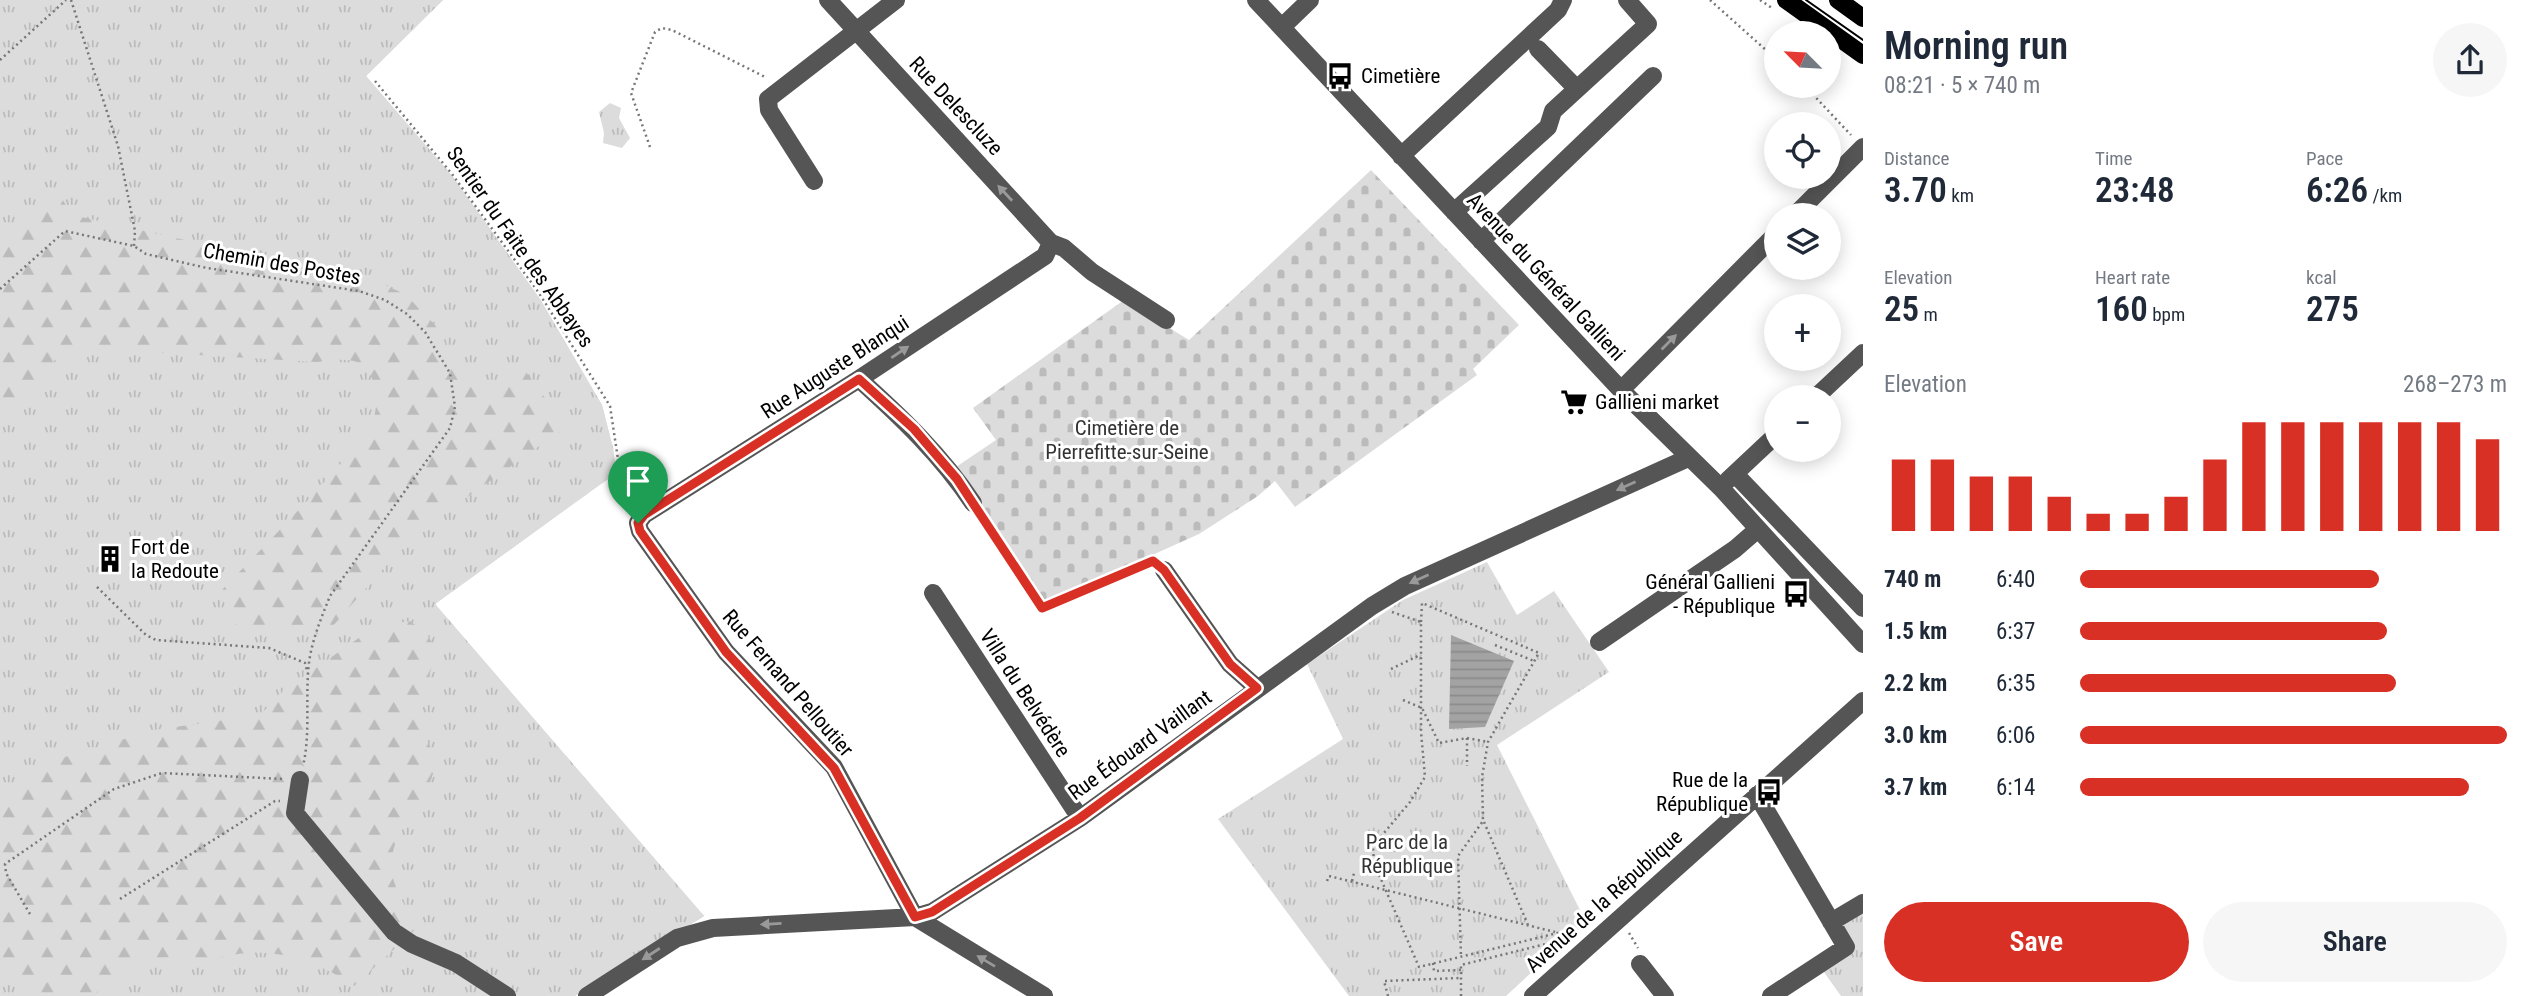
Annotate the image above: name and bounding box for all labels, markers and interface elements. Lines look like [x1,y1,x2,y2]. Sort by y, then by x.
north arrow [1764,21,1841,98]
map controls [1764,21,1841,462]
button: share [2433,23,2507,97]
text: Morning run [1884,24,2068,68]
street label: Rue Delescluze [904,52,1008,160]
bus stop icon: Cimetière [1325,61,1355,91]
place label: Cimetière [1361,64,1440,88]
text: 08:21 · 5 × 740 m [1884,72,2040,99]
button: locate [1764,112,1841,189]
street label: Sentier du Faite des Abbayes [442,142,598,352]
text: Distance [1884,147,1949,170]
text: Time [2095,147,2132,170]
text: Pace [2306,147,2343,170]
text: 3.70 [1884,170,1947,211]
text: 23:48 [2095,170,2175,211]
text: 6:26 [2306,170,2368,211]
text: km [1947,184,1974,207]
text: /km [2368,184,2402,207]
one-way arrow [997,185,1013,202]
street label: Avenue du Général Gallieni [1462,188,1630,366]
button: layers [1764,203,1841,280]
street label: Chemin des Postes [201,238,363,290]
text: Elevation [1884,266,1952,289]
text: Heart rate [2095,266,2170,289]
text: kcal [2306,266,2337,289]
text: 25 [1884,289,1919,330]
text: 160 [2095,289,2148,330]
text: 275 [2306,289,2359,330]
button: + [1764,294,1841,371]
text: m [1919,303,1938,326]
text: bpm [2148,303,2185,326]
street label: Rue Auguste Blanqui [757,310,913,424]
one-way arrow [1660,333,1677,350]
one-way arrow [891,345,909,359]
text: Elevation [1884,371,1967,398]
text: 268–273 m [2403,371,2507,398]
button: − [1764,385,1841,462]
supermarket icon: Gallieni market [1559,387,1589,417]
place label: Gallieni market [1595,390,1719,414]
park label: Cimetière de Pierrefitte-sur-Seine [1045,416,1209,464]
pin [608,451,668,523]
icon: arrive [619,462,657,500]
one-way arrow [1616,480,1636,492]
place label: Fort de la Redoute [131,535,219,583]
building icon: Fort de la Redoute [95,544,125,574]
text: 740 m [1884,566,1941,593]
text: 6:40 [1996,566,2035,593]
place label: Général Gallieni - République [1645,570,1775,618]
one-way arrow [1409,574,1429,585]
bus stop icon: Général Gallieni - République [1781,579,1811,609]
street label: Rue Fernand Pelloutier [718,605,858,761]
text: 1.5 km [1884,618,1947,645]
text: 6:37 [1996,618,2035,645]
street label: Villa du Belvédère [975,625,1075,762]
text: 2.2 km [1884,670,1947,697]
text: 6:35 [1996,670,2035,697]
street label: Rue Édouard Vaillant [1064,685,1216,805]
text: 3.0 km [1884,722,1947,749]
text: 6:06 [1996,722,2035,749]
place label: Rue de la République [1656,768,1748,816]
text: 3.7 km [1884,774,1947,801]
text: 6:14 [1996,774,2035,801]
bus stop icon: Rue de la République [1754,777,1784,807]
street label: Avenue de la République [1521,824,1687,978]
park label: Parc de la République [1361,830,1453,878]
button: Save [1884,902,2189,982]
button: Share [2203,902,2507,982]
one-way arrow [760,919,782,930]
one-way arrow [641,948,661,961]
one-way arrow [976,955,995,967]

